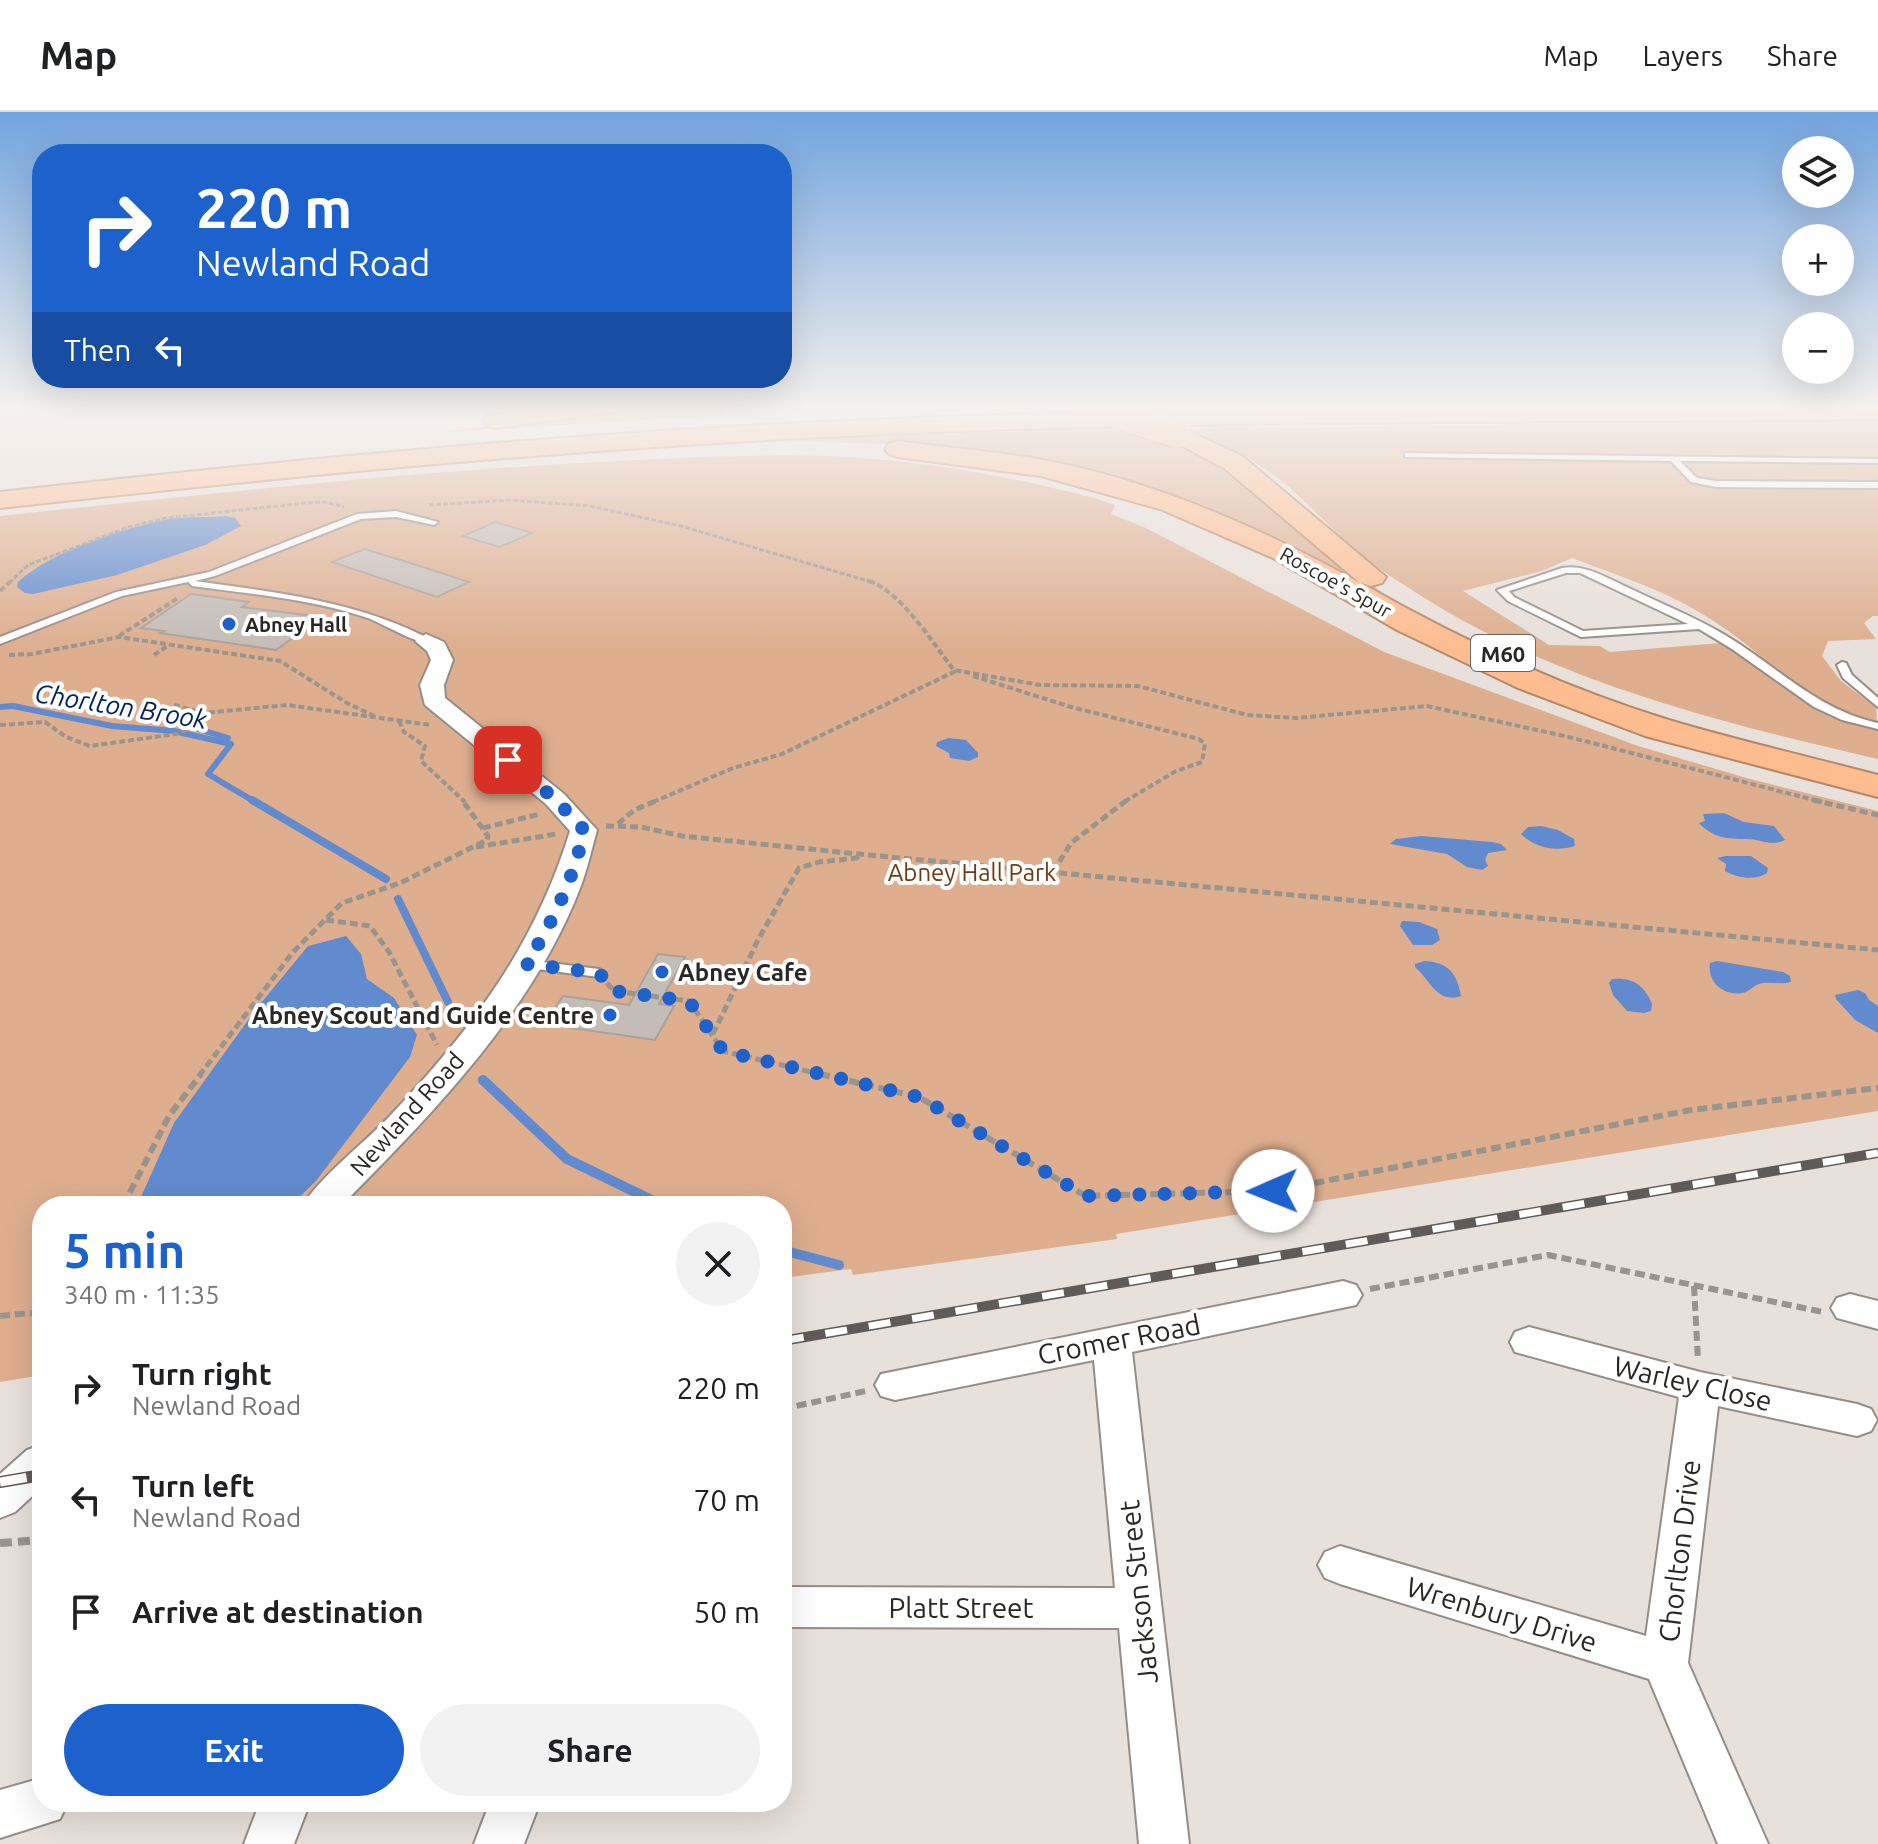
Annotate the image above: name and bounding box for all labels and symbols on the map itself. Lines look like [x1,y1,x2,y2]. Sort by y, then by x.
street label: Roscoe's Spur [1276,542,1396,622]
place label: Abney Hall [245,613,347,636]
marker: Abney Hall [220,615,238,633]
road number: M60 [1471,635,1535,671]
water label: Chorlton Brook [33,678,210,734]
pin [474,726,542,794]
park label: Abney Hall Park [888,859,1056,886]
place label: Abney Cafe [678,959,808,986]
marker: Abney Cafe [653,963,671,981]
place label: Abney Scout and Guide Centre [252,1002,594,1029]
marker: Abney Scout and Guide Centre [601,1006,619,1024]
street label: Newland Road [345,1047,469,1181]
position arrow [1231,1149,1315,1233]
street label: Cromer Road [1035,1308,1203,1370]
street label: Warley Close [1611,1350,1775,1416]
street label: Chorlton Drive [1652,1458,1706,1644]
street label: Jackson Street [1113,1499,1163,1685]
street label: Wrenbury Drive [1403,1570,1601,1658]
street label: Platt Street [888,1592,1034,1623]

